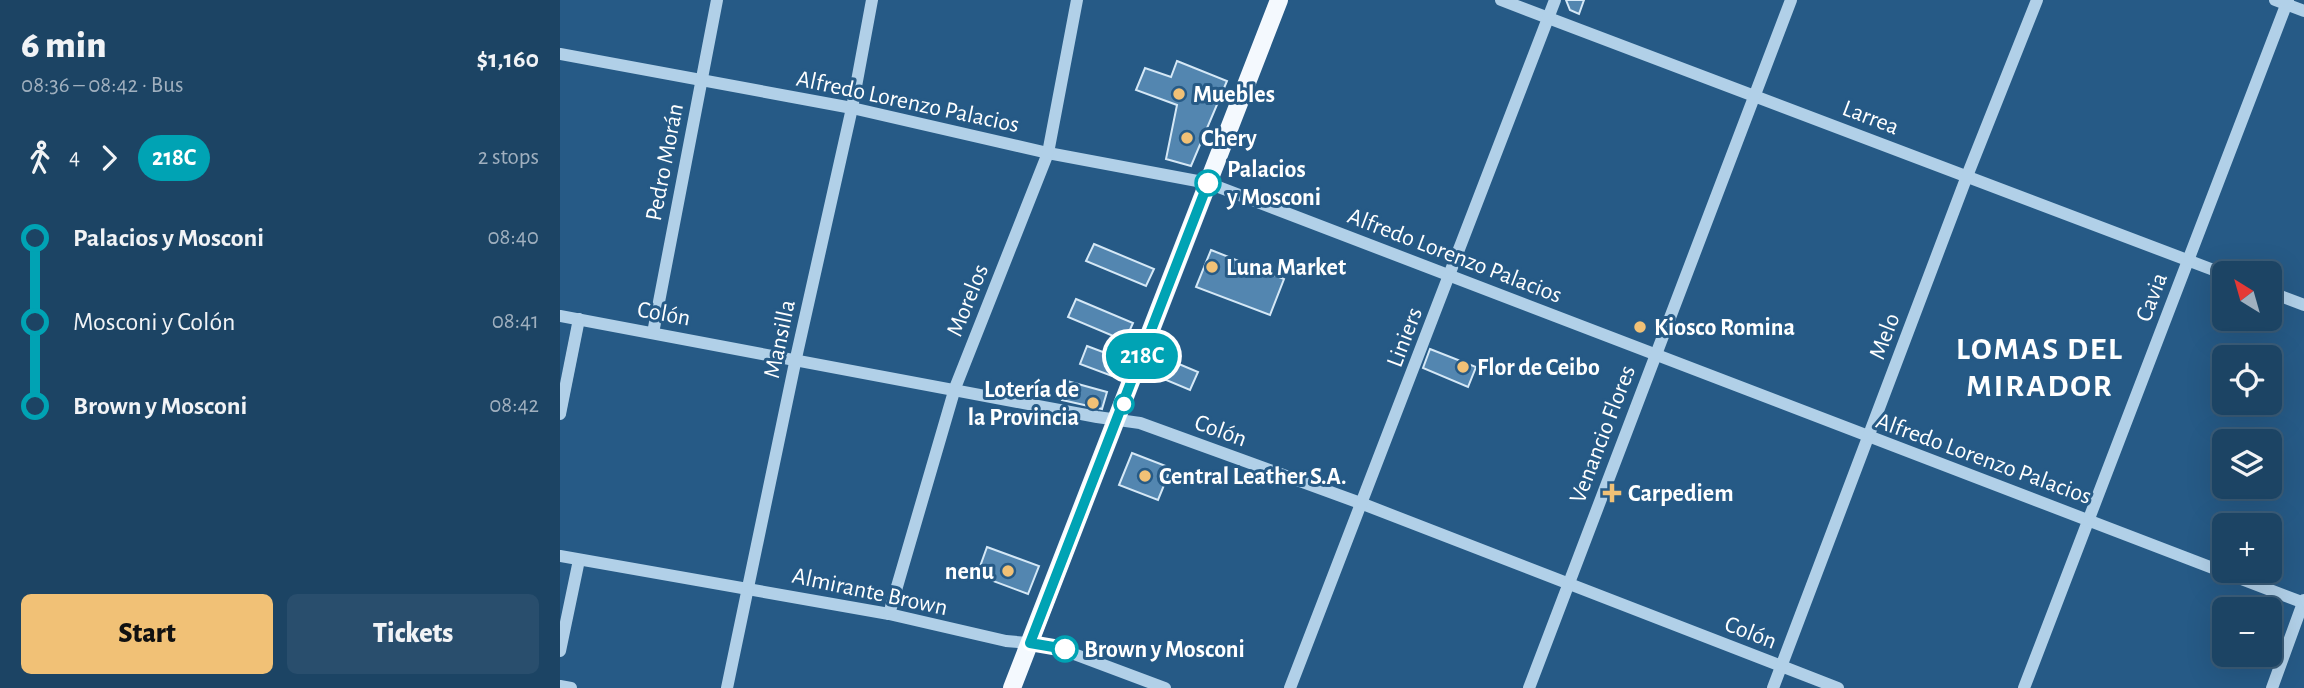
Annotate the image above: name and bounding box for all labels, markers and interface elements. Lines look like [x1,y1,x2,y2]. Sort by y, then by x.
text: 6 min [21,27,107,65]
text: $1,160 [477,46,539,72]
street label: Alfredo Lorenzo Palacios [794,67,1021,137]
text: 08:36 – 08:42 · Bus [21,74,183,97]
place label: Muebles [1193,83,1275,107]
marker: Muebles [1171,86,1187,102]
street label: Larrea [1839,96,1902,140]
street label: Pedro Morán [642,101,688,223]
place label: Chery [1201,127,1257,151]
marker: Chery [1179,130,1195,146]
icon: walk [21,139,59,177]
icon: forward [90,139,128,177]
text: 4 [69,146,80,169]
text: 218C [152,146,196,170]
text: 2 stops [478,146,539,169]
place label: Palacios y Mosconi [1226,158,1321,210]
marker: Palacios y Mosconi [1195,170,1221,196]
street label: Alfredo Lorenzo Palacios [1344,204,1565,308]
text: Palacios y Mosconi [73,225,264,251]
text: 08:40 [487,226,539,249]
place label: Luna Market [1226,256,1346,280]
marker: Luna Market [1204,259,1220,275]
street label: Morelos [943,261,993,340]
north arrow [2212,261,2282,331]
map controls [2212,261,2282,667]
street label: Cavia [2132,270,2172,325]
street label: Colón [635,298,692,330]
street label: Mansilla [760,298,800,381]
street label: Liniers [1383,304,1427,370]
text: Mosconi y Colón [73,309,235,335]
text: 08:41 [492,310,539,333]
street label: Melo [1865,310,1905,363]
place label: Kiosco Romina [1654,316,1795,340]
marker: Kiosco Romina [1632,319,1648,335]
line badge: 218C [1093,333,1191,379]
district label: LOMAS DEL MIRADOR [1956,333,2124,402]
text: 218C [1120,344,1164,368]
button: locate [2212,345,2282,415]
place label: Flor de Ceibo [1477,356,1600,380]
marker: Flor de Ceibo [1455,359,1471,375]
street label: Venancio Flores [1566,362,1640,507]
place label: Lotería de la Provincia [968,378,1079,430]
text: Brown y Mosconi [73,393,247,419]
text: 08:42 [489,394,539,417]
unlabelled marker [1114,394,1134,414]
marker: Lotería de la Provincia [1085,395,1101,411]
street label: Alfredo Lorenzo Palacios [1873,409,2095,509]
street label: Colón [1191,410,1250,451]
button: layers [2212,429,2282,499]
place label: Central Leather S.A. [1159,465,1347,489]
marker: Central Leather S.A. [1137,468,1153,484]
place label: Carpediem [1628,482,1734,506]
marker: Carpediem [1602,483,1622,503]
button: + [2212,513,2282,583]
place label: nenu [945,560,994,584]
marker: nenu [1000,563,1016,579]
street label: Almirante Brown [790,564,950,620]
button: Start [21,594,273,674]
button: Tickets [287,594,539,674]
button: − [2212,597,2282,667]
street label: Colón [1721,612,1780,654]
marker: Brown y Mosconi [1052,636,1078,662]
place label: Brown y Mosconi [1084,638,1245,662]

